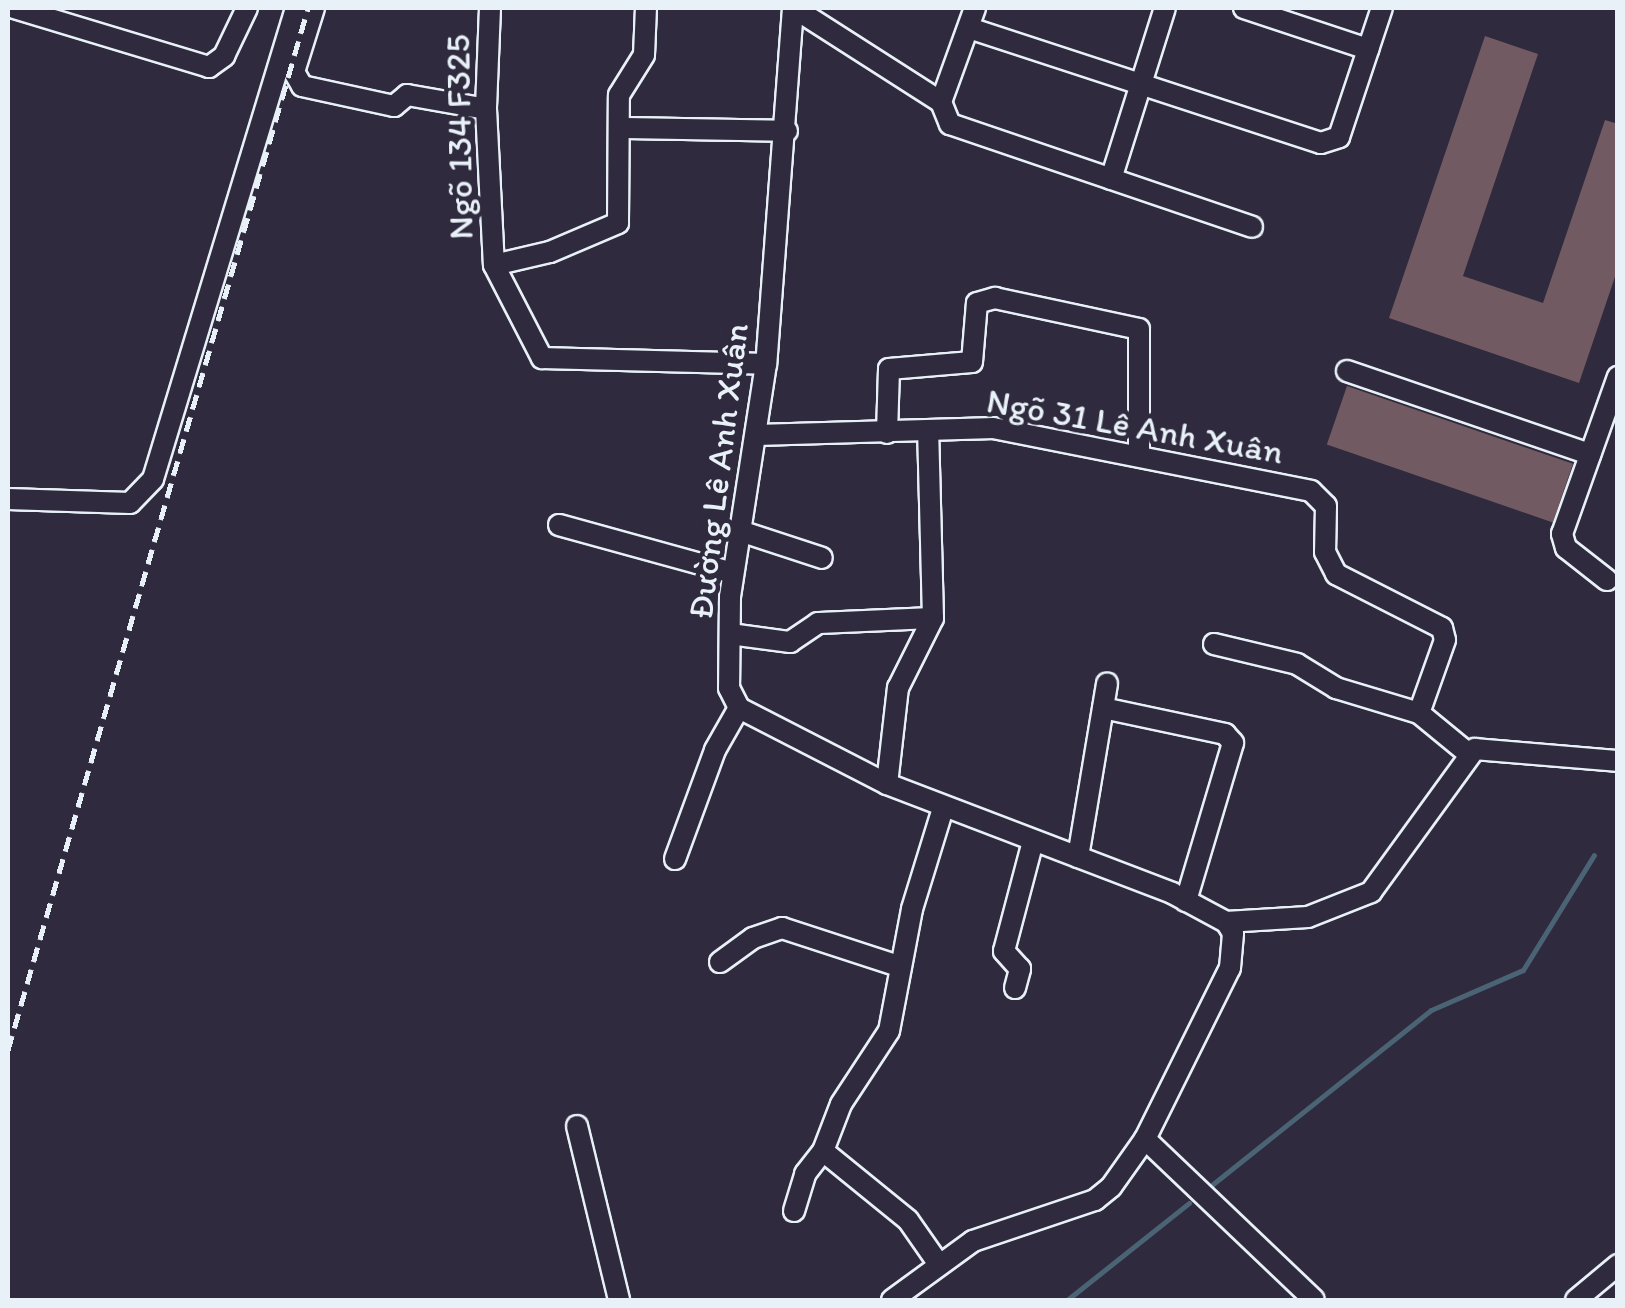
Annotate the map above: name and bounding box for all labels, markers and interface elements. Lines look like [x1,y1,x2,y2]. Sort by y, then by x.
street label: Ngõ 134 F325 [436,34,482,240]
street label: Đường Lê Anh Xuân [679,321,757,621]
street label: Ngõ 31 Lê Anh Xuân [983,379,1287,473]

